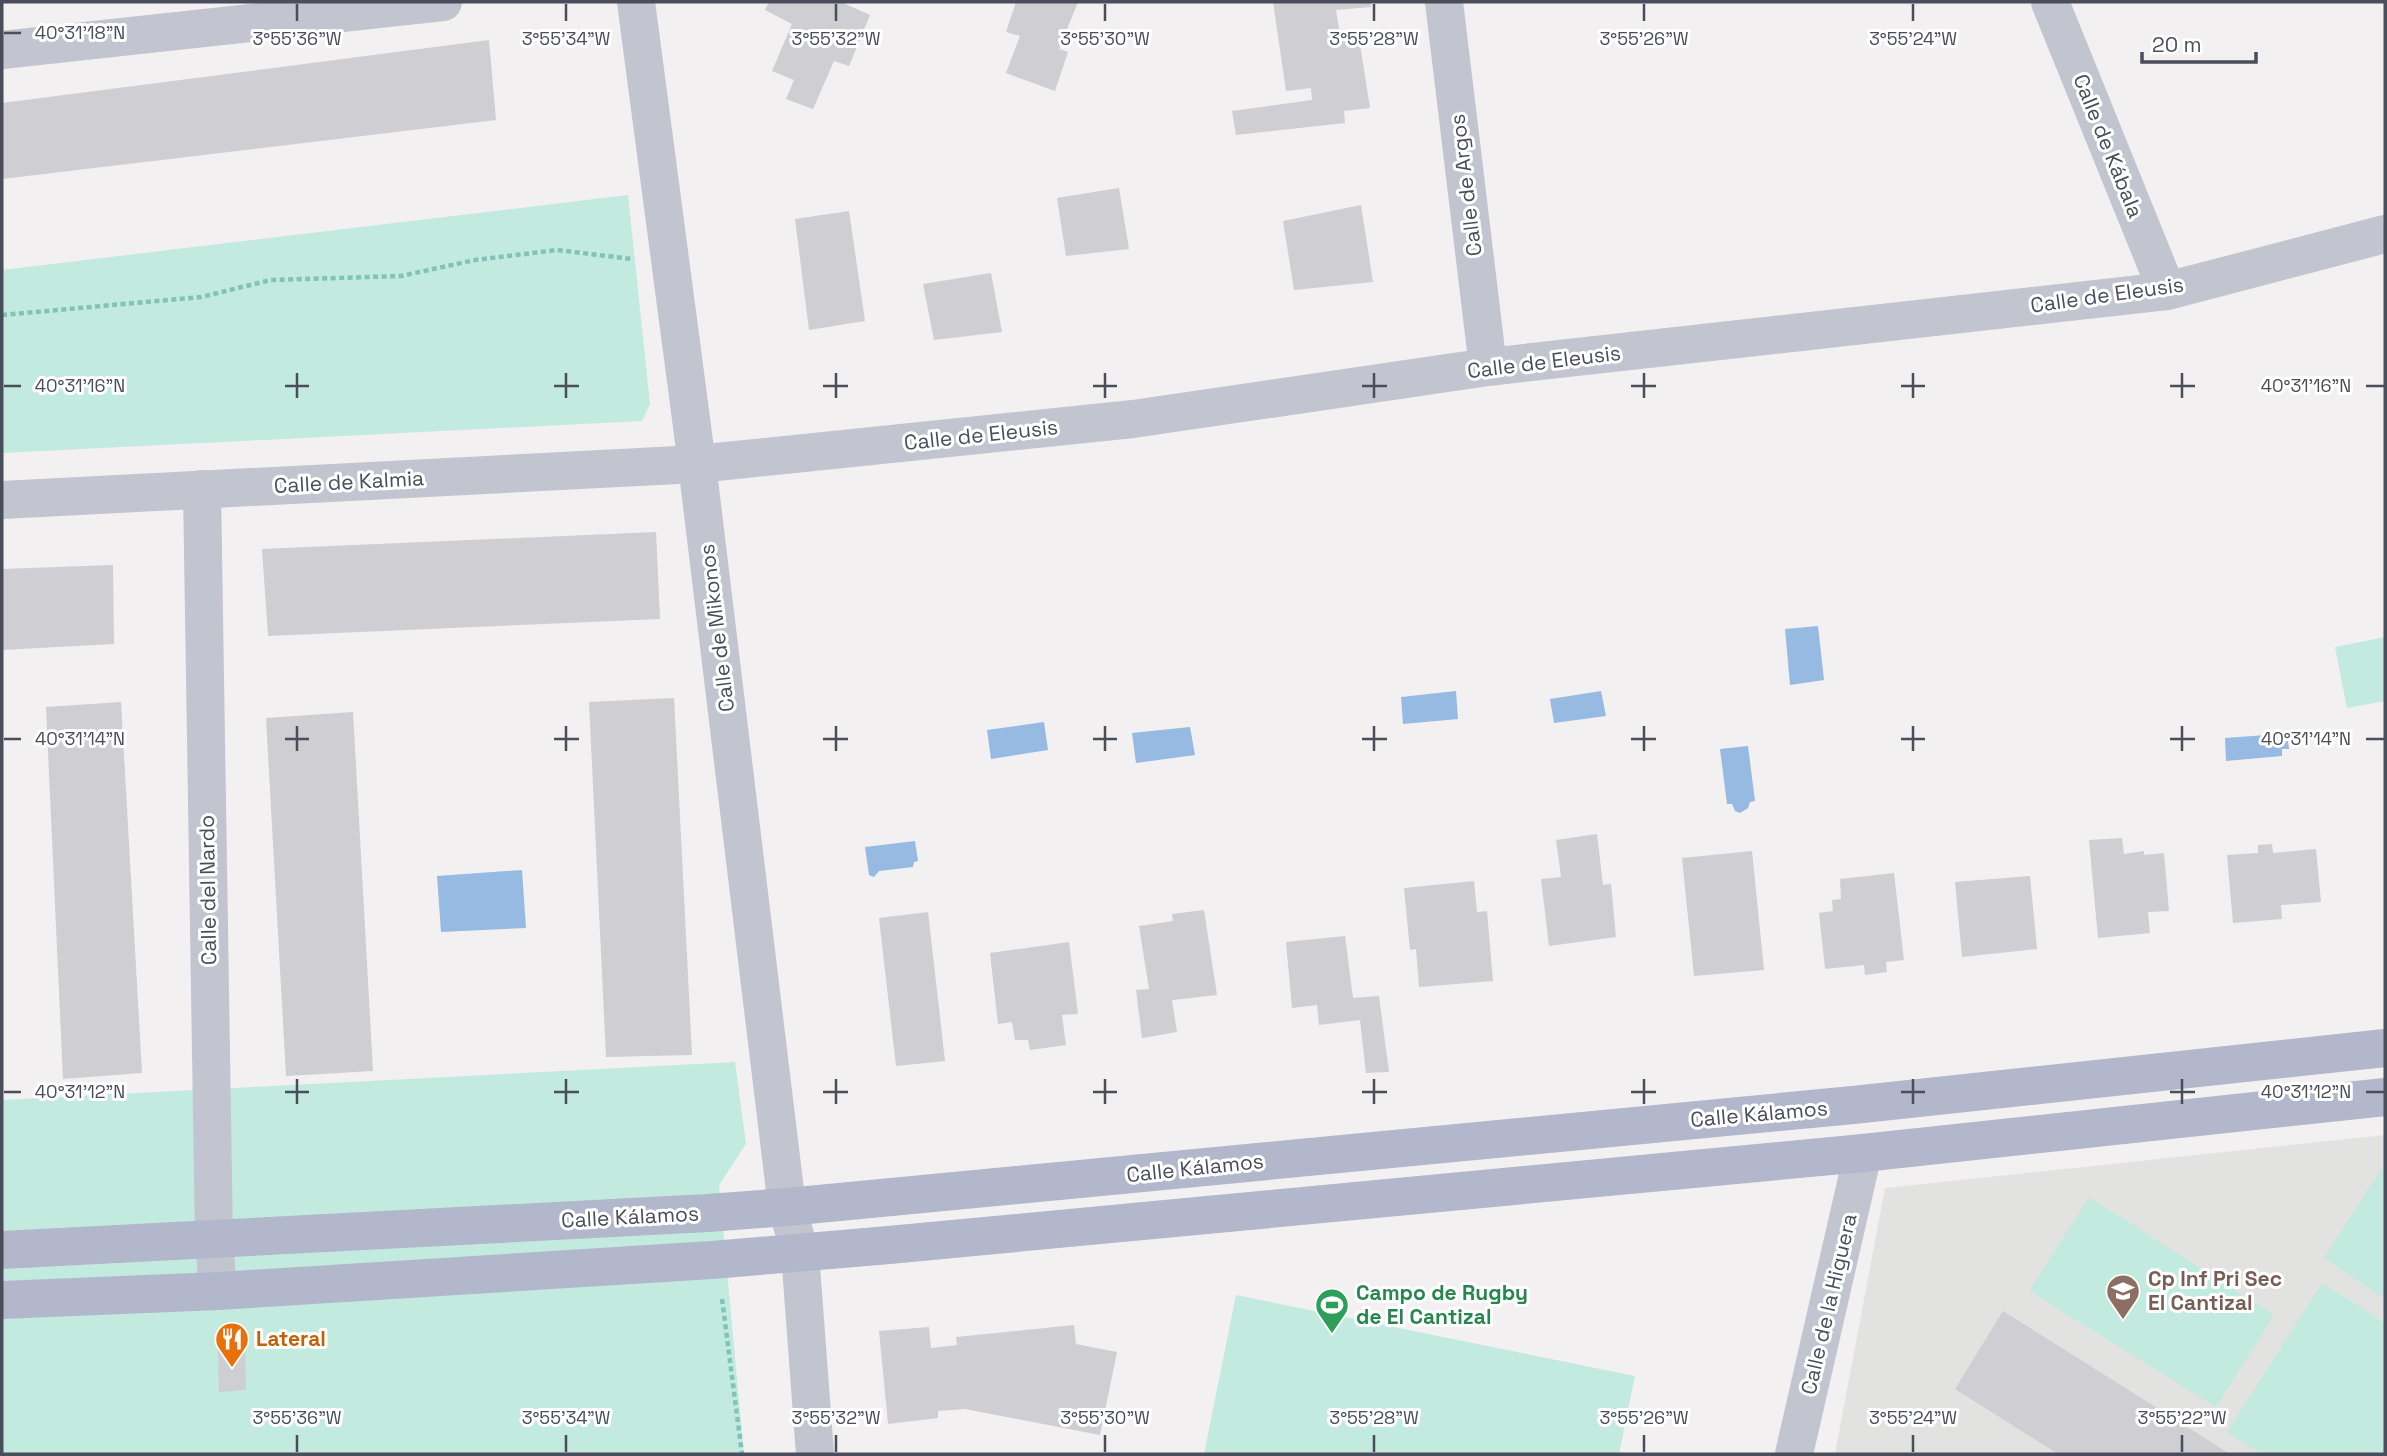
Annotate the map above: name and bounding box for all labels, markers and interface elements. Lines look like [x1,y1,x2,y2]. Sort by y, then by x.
text: 40°31'18"N [35,21,125,44]
scale bar [2142,21,2256,65]
text: 3°55'36"W [252,27,342,50]
text: 3°55'34"W [522,27,611,50]
text: 3°55'32"W [792,27,881,50]
text: 3°55'30"W [1060,27,1150,50]
text: 3°55'28"W [1329,27,1419,50]
text: 3°55'26"W [1599,27,1689,50]
text: 3°55'24"W [1869,27,1957,50]
text: 20 m [2152,31,2202,58]
street label: Calle de Kábala [2067,70,2150,222]
street label: Calle de Argos [1443,112,1488,258]
street label: Calle de Eleusis [2029,270,2185,319]
street label: Calle de Eleusis [1466,339,1622,384]
text: 40°31'16"N [35,374,125,397]
text: 40°31'16"N [2261,374,2351,397]
street label: Calle de Eleusis [903,413,1059,456]
street label: Calle de Kalmia [273,464,425,499]
street label: Calle de Mikonos [693,543,740,714]
text: 40°31'14"N [35,727,125,750]
text: 40°31'14"N [2261,727,2351,750]
street label: Calle del Nardo [193,815,222,965]
text: 40°31'12"N [35,1080,125,1103]
text: 40°31'12"N [2261,1080,2351,1103]
street label: Calle Kálamos [1689,1094,1829,1133]
street label: Calle Kálamos [1125,1147,1265,1188]
street label: Calle Kálamos [560,1199,700,1234]
street label: Calle de la Higuera [1795,1211,1862,1397]
place label: Cp Inf Pri Sec El Cantizal [2148,1265,2282,1316]
school or university icon: Cp Inf Pri Sec El Cantizal [2104,1272,2142,1321]
place label: Campo de Rugby de El Cantizal [1356,1279,1528,1330]
sports icon: Campo de Rugby de El Cantizal [1313,1286,1351,1335]
restaurant icon: Lateral [213,1320,251,1369]
place label: Lateral [256,1325,326,1352]
text: 3°55'36"W [252,1406,342,1429]
text: 3°55'34"W [522,1406,611,1429]
text: 3°55'32"W [792,1406,881,1429]
text: 3°55'30"W [1060,1406,1150,1429]
text: 3°55'28"W [1329,1406,1419,1429]
text: 3°55'26"W [1599,1406,1689,1429]
text: 3°55'24"W [1869,1406,1957,1429]
text: 3°55'22"W [2138,1406,2227,1429]

